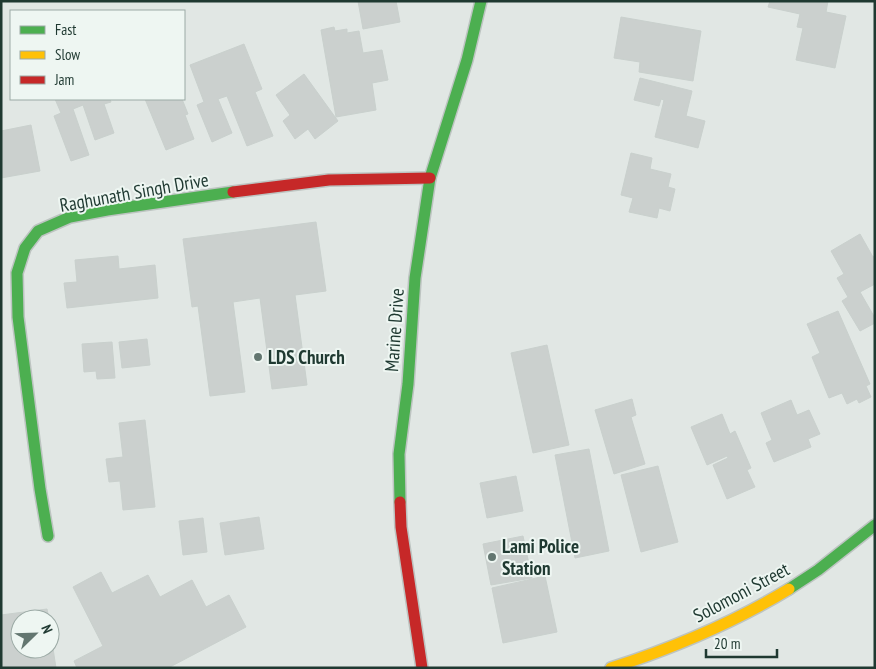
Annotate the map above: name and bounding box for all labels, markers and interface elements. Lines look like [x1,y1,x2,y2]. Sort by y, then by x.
legend [10,10,185,100]
text: Fast [55,20,76,39]
text: Slow [55,45,80,64]
text: Jam [54,70,74,89]
street label: Raghunath Singh Drive [58,167,210,217]
street label: Marine Drive [379,287,409,373]
place label: LDS Church [268,345,345,369]
marker: LDS Church [252,351,264,363]
place label: Lami Police Station [502,534,579,580]
marker: Lami Police Station [486,551,498,563]
street label: Solomoni Street [689,556,794,627]
north arrow [10,609,60,659]
text: N [37,622,57,636]
scale bar [706,626,777,658]
text: 20 m [714,634,740,653]

